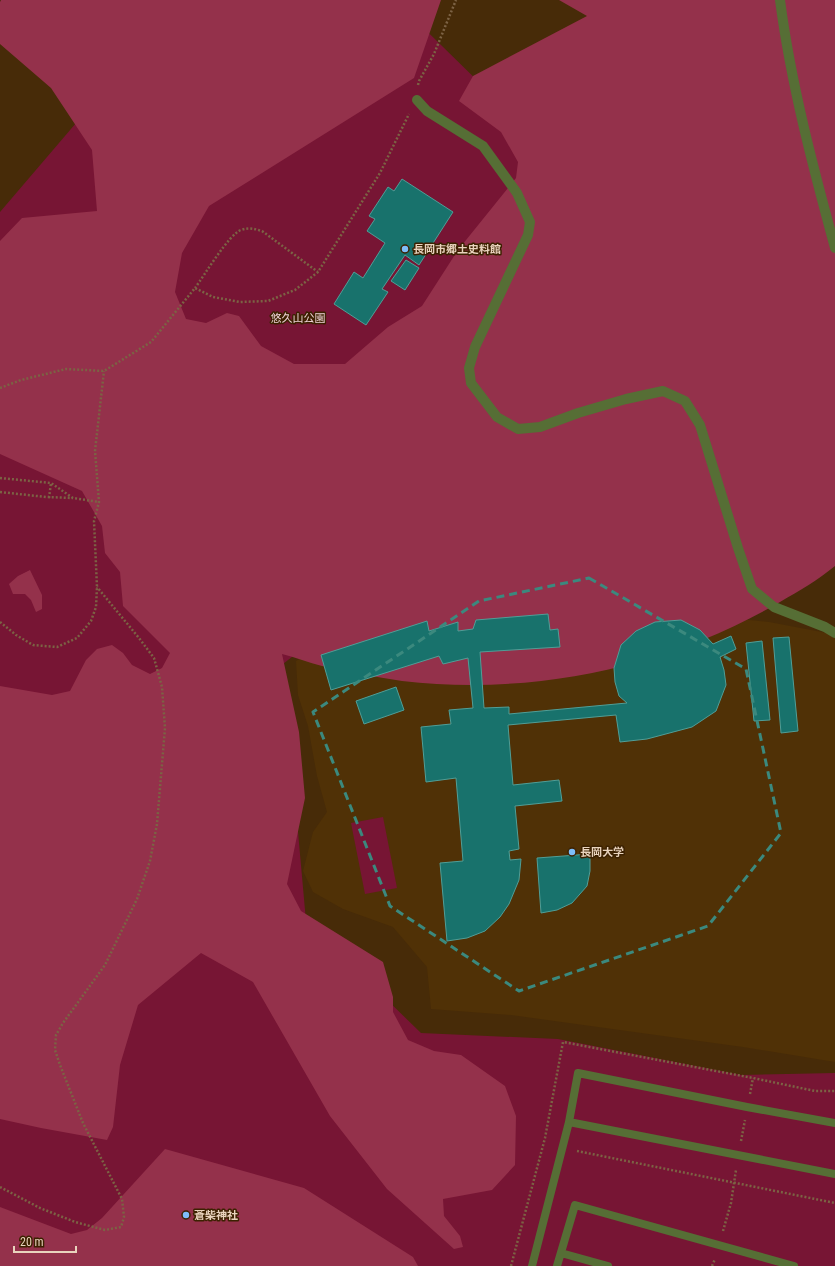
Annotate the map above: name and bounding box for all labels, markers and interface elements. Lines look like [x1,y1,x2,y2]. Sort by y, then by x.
place label: 長岡市郷土史料館 [413,243,501,256]
marker: 長岡市郷土史料館 [400,244,410,254]
park label: 悠久山公園 [271,312,326,325]
place label: 長岡大学 [580,846,624,859]
marker: 長岡大学 [567,847,577,857]
place label: 蒼柴神社 [194,1209,238,1222]
marker: 蒼柴神社 [181,1210,191,1220]
scale bar [14,1228,76,1254]
text: 20 m [20,1235,44,1249]

